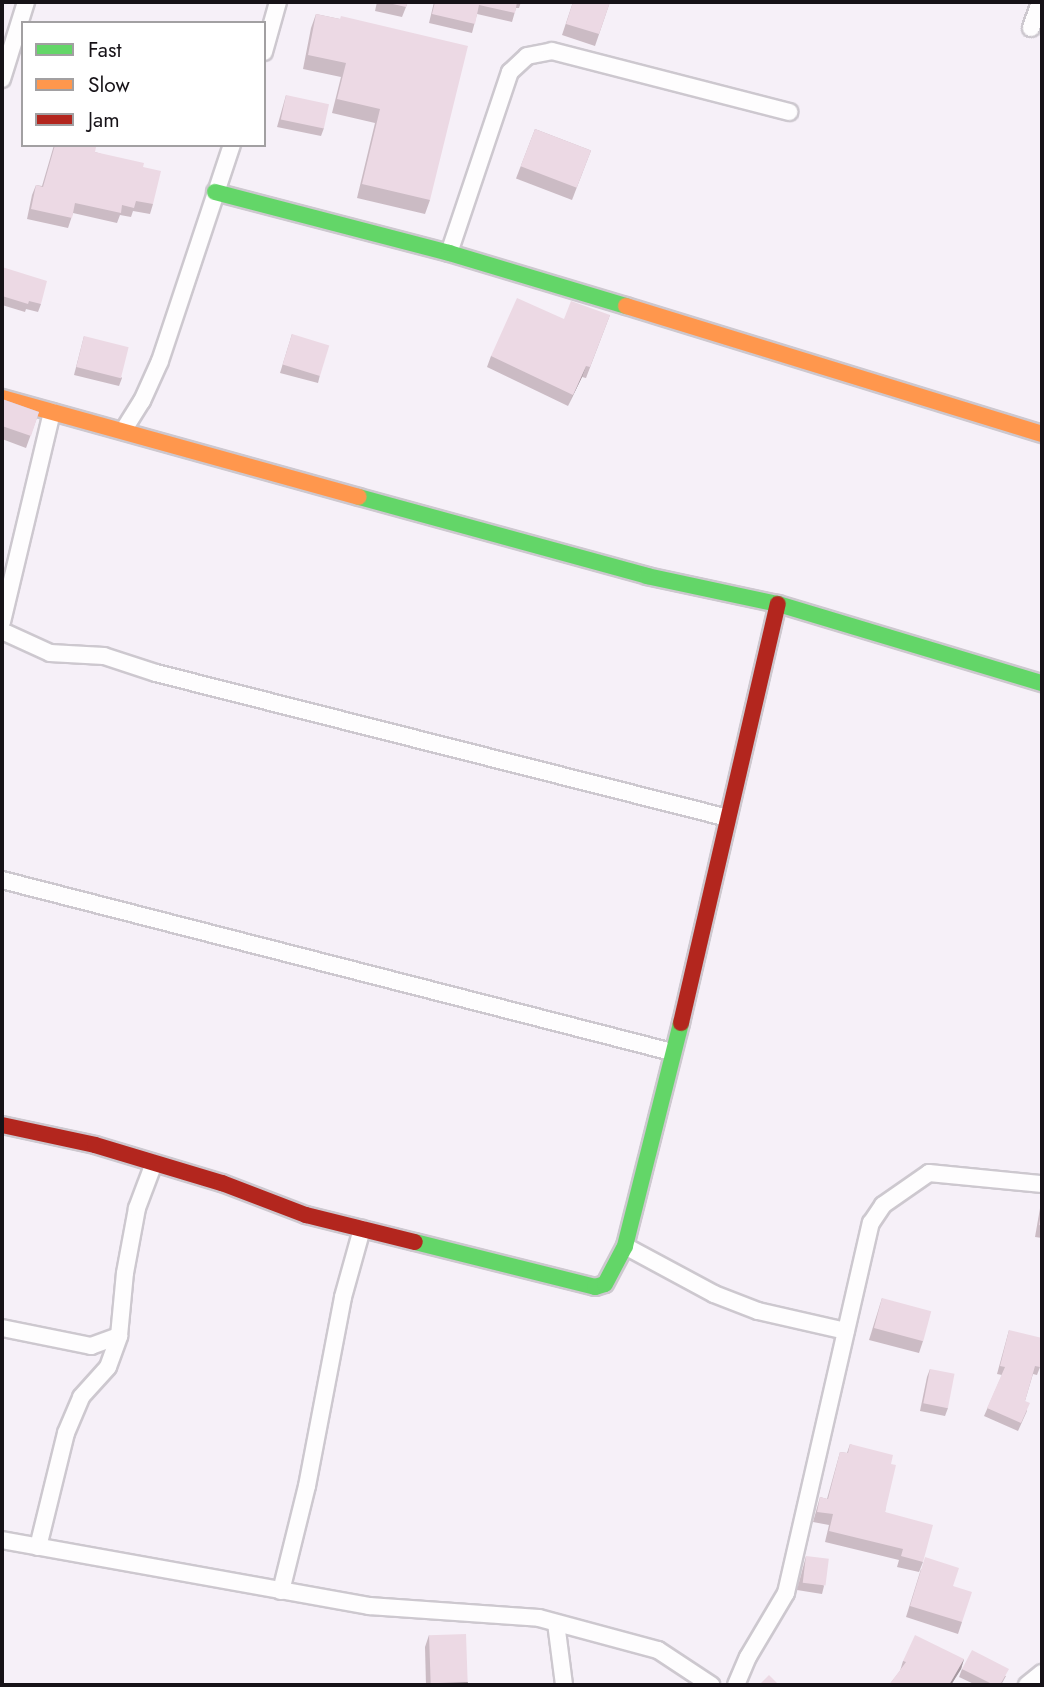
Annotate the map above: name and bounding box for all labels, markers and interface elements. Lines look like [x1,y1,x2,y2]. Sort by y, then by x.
legend [21,21,266,147]
text: Fast [88,35,121,65]
text: Slow [88,70,130,100]
text: Jam [88,105,120,135]

